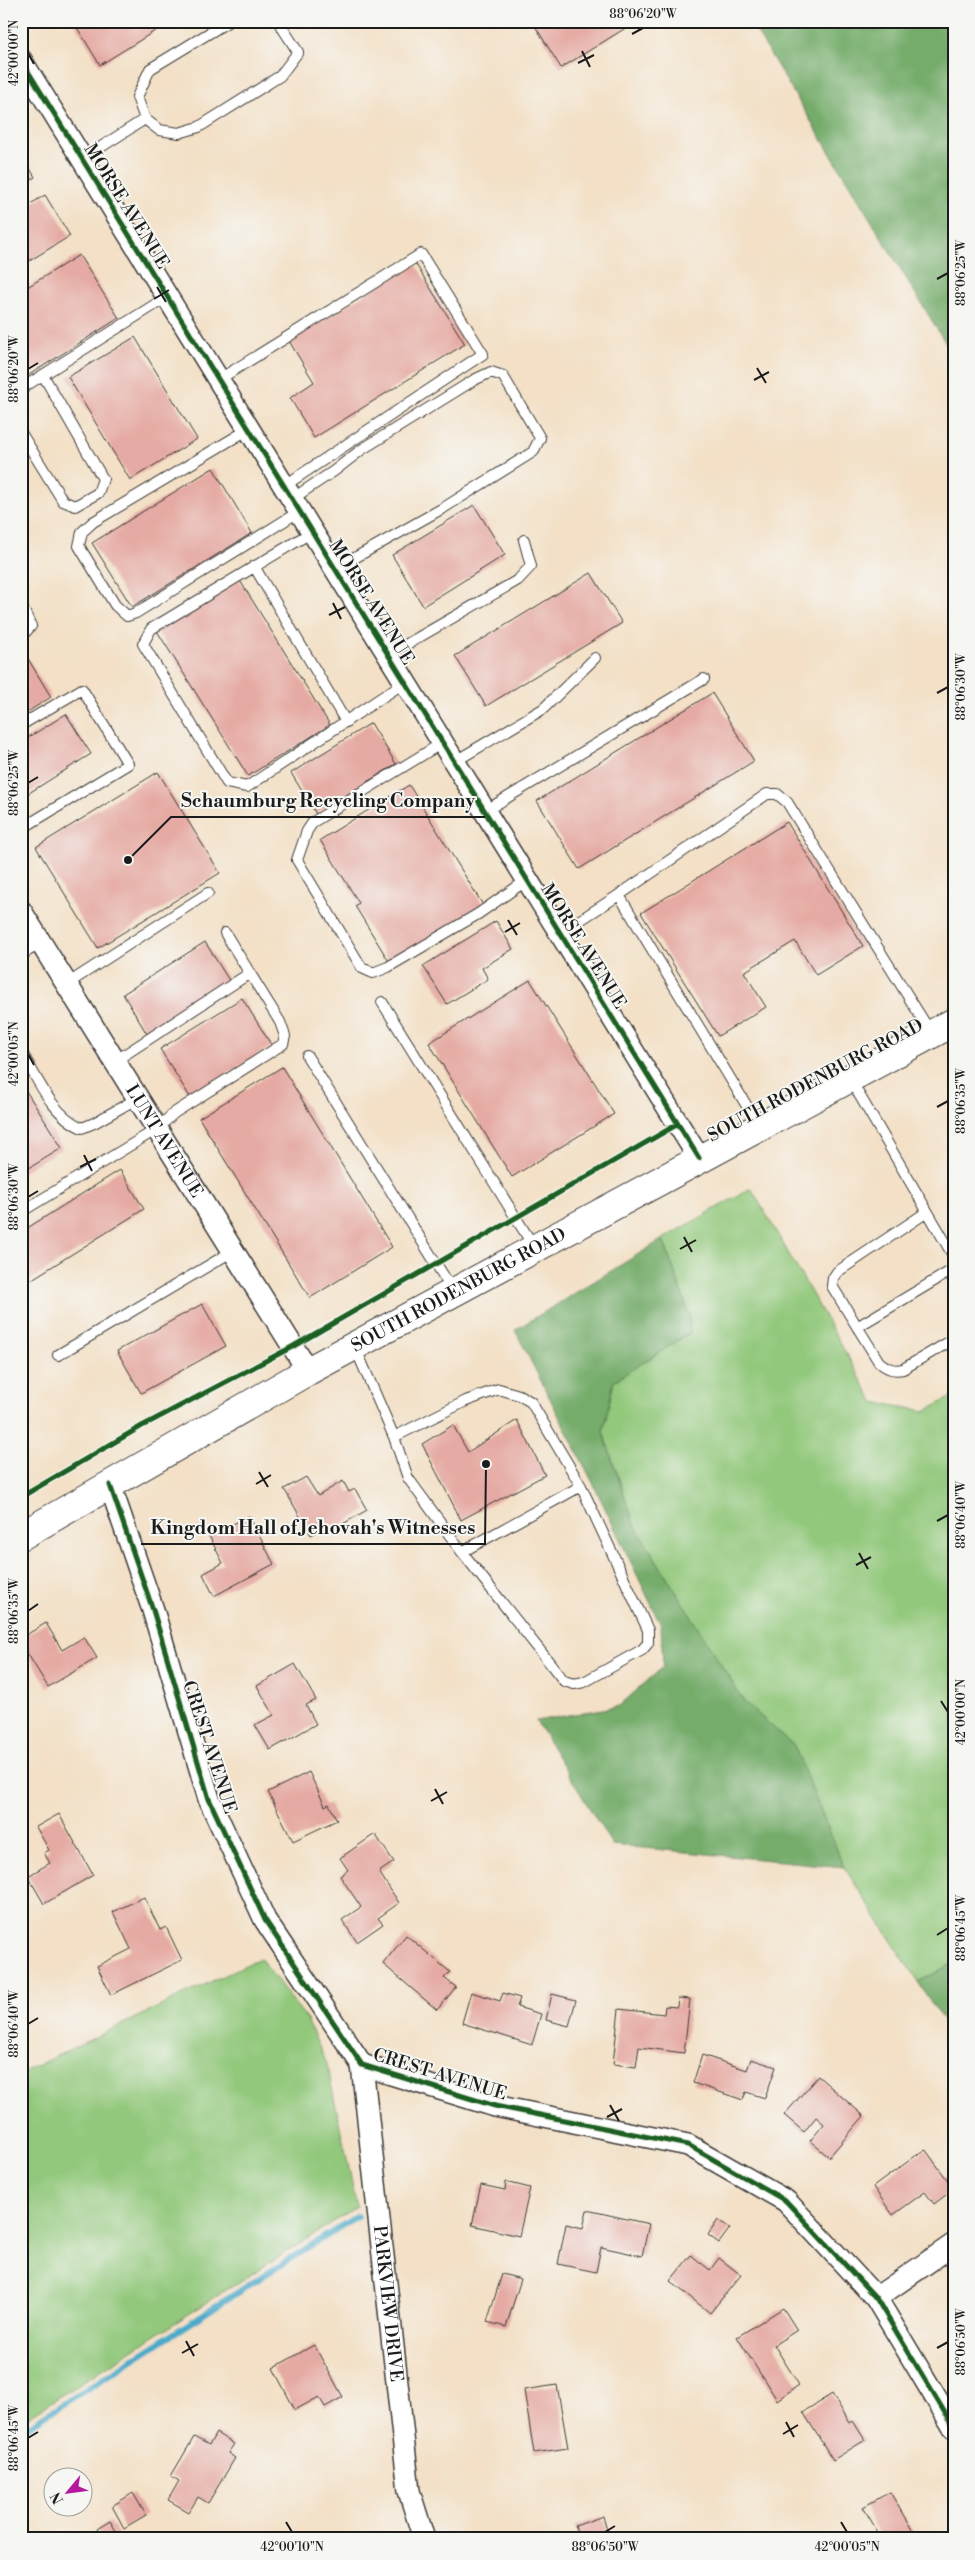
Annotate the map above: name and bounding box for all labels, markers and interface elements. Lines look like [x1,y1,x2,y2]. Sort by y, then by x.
text: 88°06'20"W [609,7,678,22]
text: 42°00'00"N [7,20,22,86]
street label: MORSE AVENUE [79,139,174,273]
text: 88°06'25"W [954,239,969,306]
text: 88°06'20"W [7,334,22,403]
street label: MORSE AVENUE [324,535,419,669]
text: 88°06'30"W [954,652,969,721]
text: 88°06'25"W [7,749,22,816]
callout: Schaumburg Recycling Company [171,783,485,817]
text: Schaumburg Recycling Company [181,789,476,813]
street label: MORSE AVENUE [536,879,631,1013]
street label: SOUTH RODENBURG ROAD [703,1014,927,1147]
text: 42°00'05"N [7,1021,22,1087]
text: 88°06'35"W [954,1067,969,1134]
street label: LUNT AVENUE [120,1080,208,1202]
text: 88°06'30"W [7,1162,22,1231]
street label: SOUTH RODENBURG ROAD [347,1223,570,1358]
text: 88°06'40"W [954,1480,969,1549]
callout: Kingdom Hall of Jehovah's Witnesses [141,1510,485,1544]
text: Kingdom Hall of Jehovah's Witnesses [151,1516,475,1540]
text: 88°06'35"W [7,1577,22,1644]
street label: CREST AVENUE [177,1678,242,1817]
text: 42°00'00"N [954,1679,969,1745]
text: 88°06'45"W [954,1894,969,1961]
text: 88°06'40"W [7,1989,22,2058]
street label: CREST AVENUE [370,2043,509,2106]
street label: PARKVIEW DRIVE [368,2224,408,2383]
text: 88°06'50"W [954,2307,969,2376]
text: 88°06'45"W [7,2404,22,2471]
north arrow [42,2468,92,2518]
text: N [47,2489,68,2507]
text: 42°00'10"N [260,2540,324,2555]
text: 88°06'50"W [571,2540,640,2555]
text: 42°00'05"N [814,2540,880,2555]

